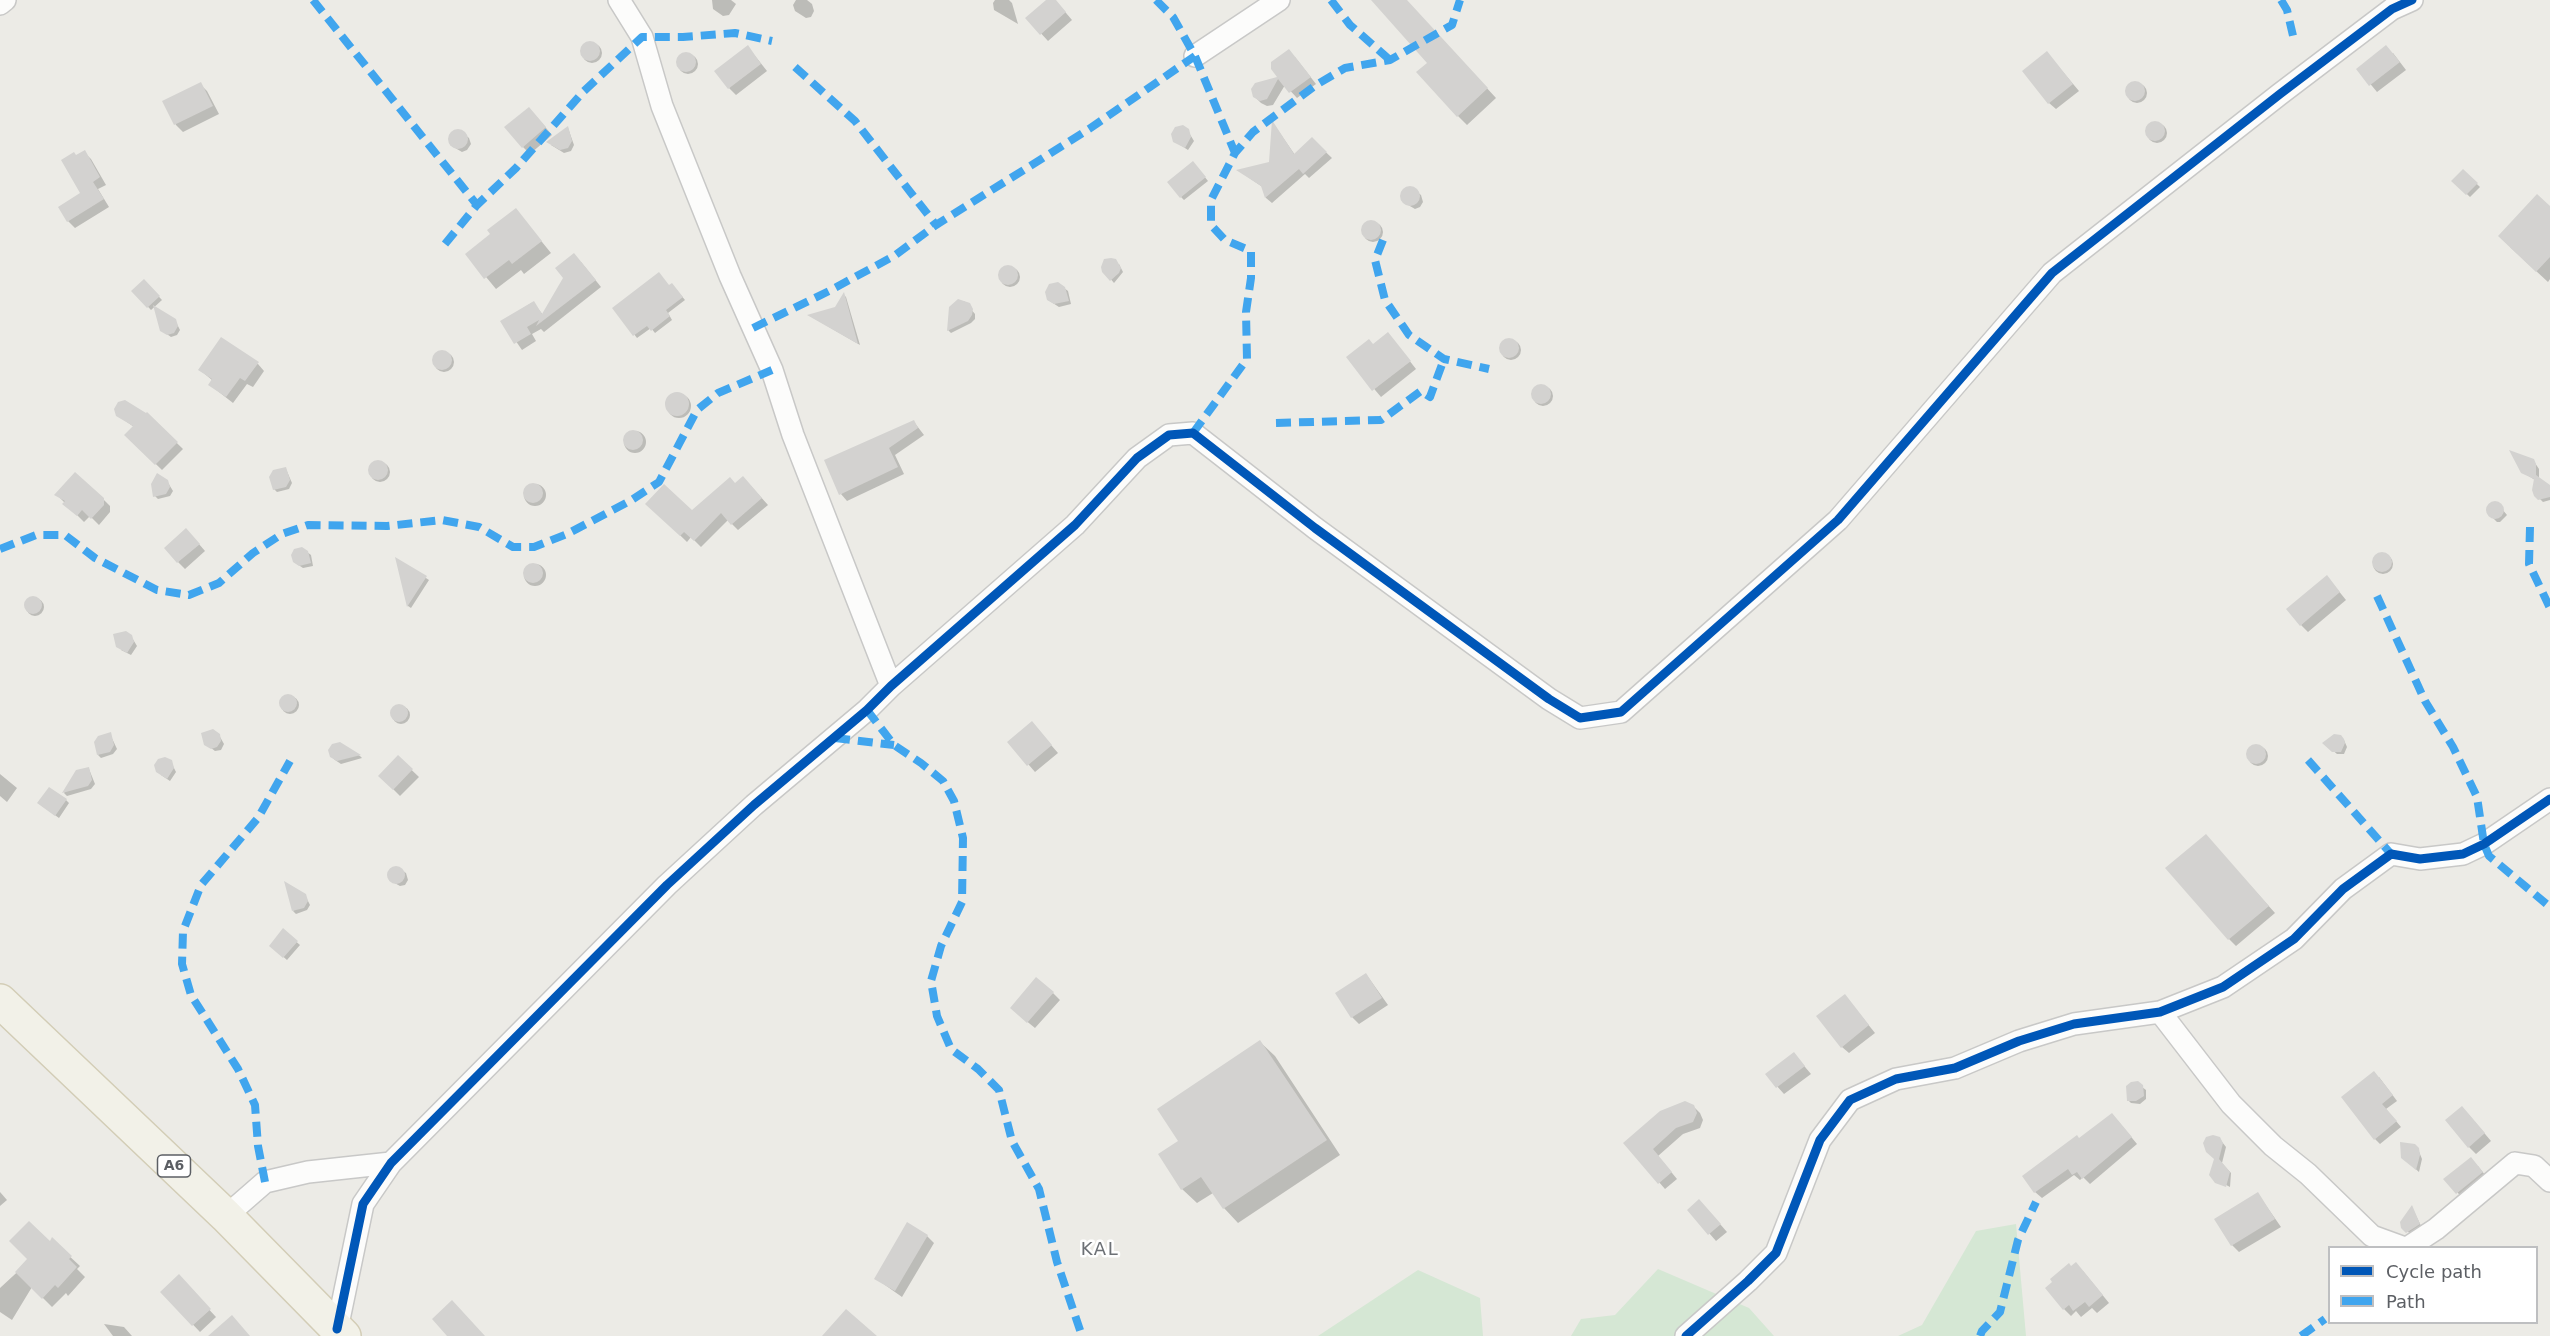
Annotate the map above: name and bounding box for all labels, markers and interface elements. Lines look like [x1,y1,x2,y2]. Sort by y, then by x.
road number: A6 [158,1155,190,1177]
district label: KAL [1081,1239,1119,1261]
legend [2328,1246,2538,1324]
text: Cycle path [2386,1261,2482,1282]
text: Path [2386,1291,2426,1312]

